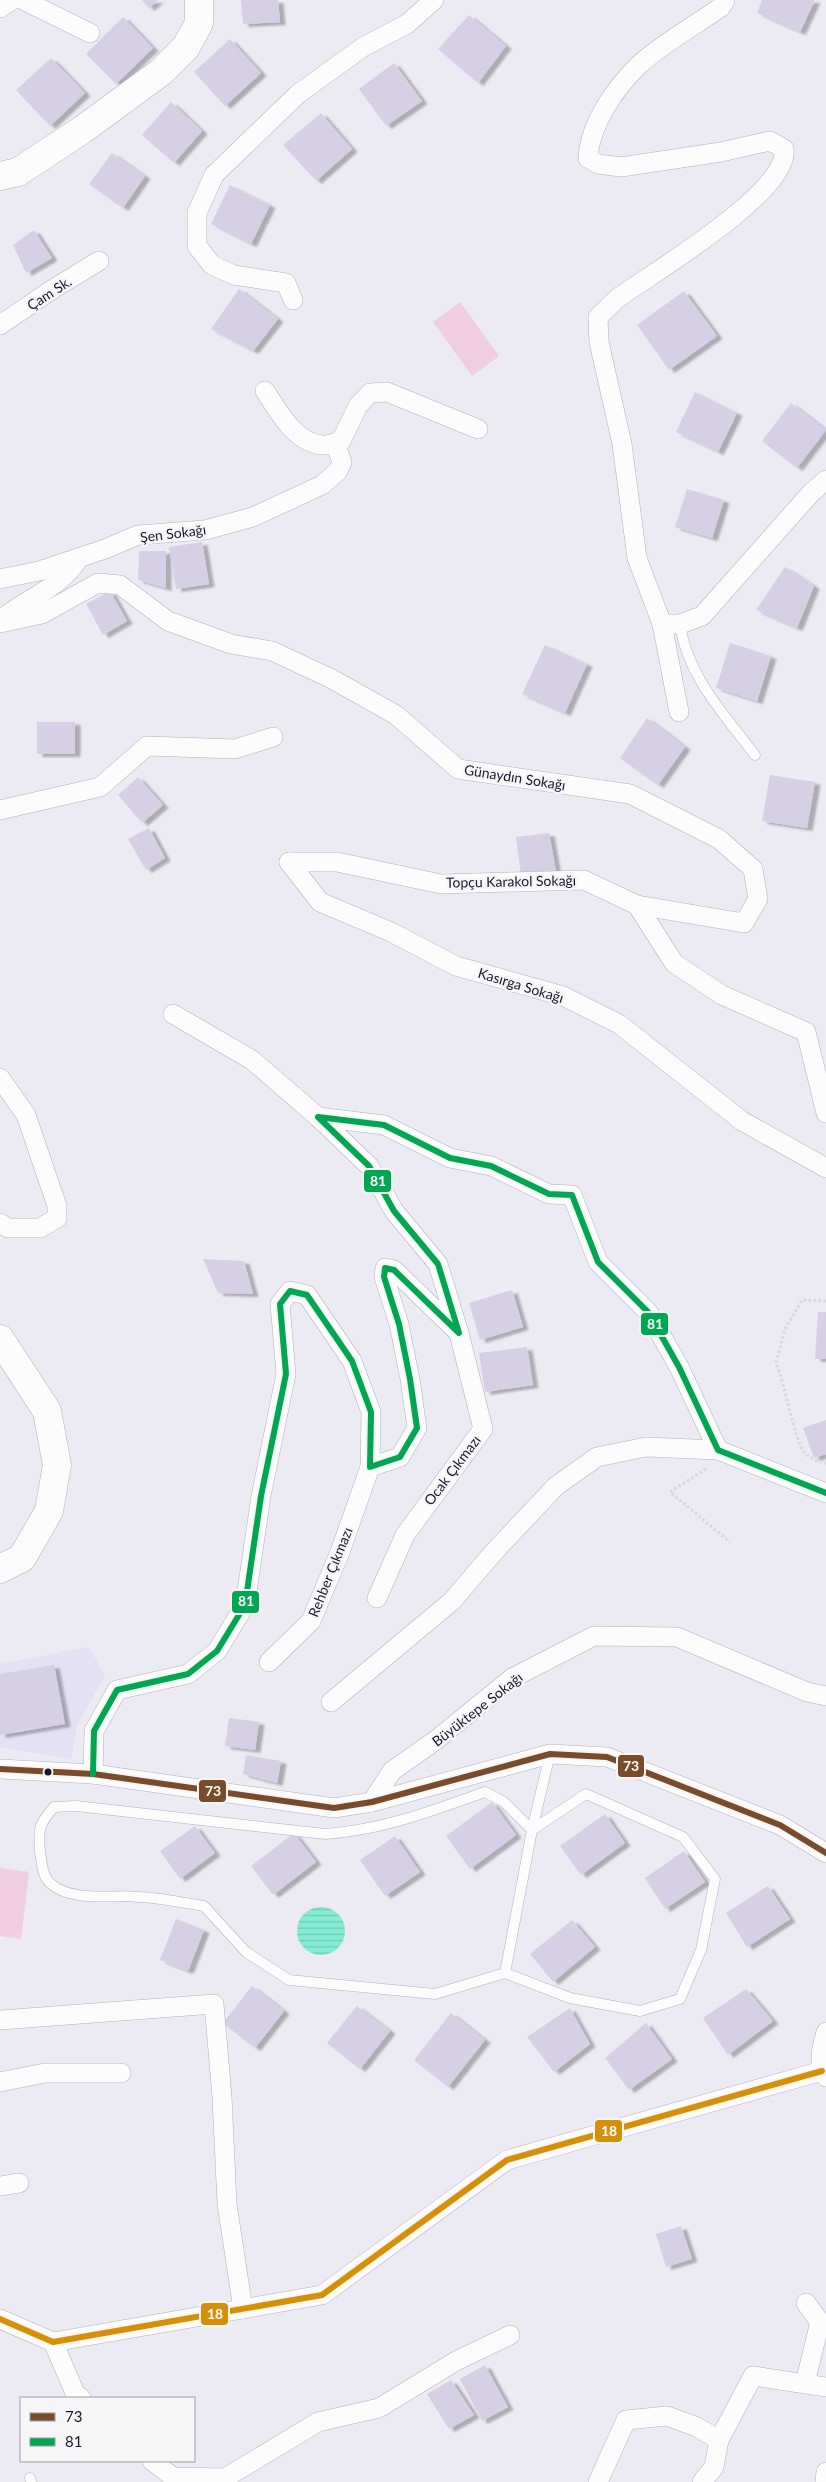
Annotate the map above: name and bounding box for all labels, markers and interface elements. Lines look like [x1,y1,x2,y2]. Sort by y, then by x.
street label: Çam Sk. [24,272,74,314]
street label: Şen Sokağı [139,521,207,545]
street label: Günaydın Sokağı [463,761,567,793]
street label: Topçu Karakol Sokağı [446,871,576,891]
street label: Kasırga Sokağı [476,964,566,1006]
line badge: 81 [363,1169,392,1193]
text: 81 [370,1172,386,1189]
line badge: 81 [640,1312,669,1336]
text: 81 [647,1315,663,1332]
street label: Ocak Çıkmazı [420,1432,484,1508]
street label: Rehber Çıkmazı [304,1525,356,1619]
line badge: 81 [231,1590,260,1614]
text: 81 [238,1592,254,1609]
street label: Büyüktepe Sokağı [428,1668,526,1750]
line badge: 73 [617,1754,645,1778]
text: 73 [623,1757,639,1774]
unlabelled marker [43,1767,53,1777]
line badge: 73 [198,1779,227,1803]
text: 73 [205,1782,221,1799]
line badge: 18 [594,2119,623,2143]
text: 18 [601,2122,617,2139]
line badge: 18 [200,2302,229,2326]
text: 18 [207,2305,223,2322]
legend [20,2397,195,2462]
text: 73 [65,2407,82,2425]
text: 81 [65,2432,82,2450]

